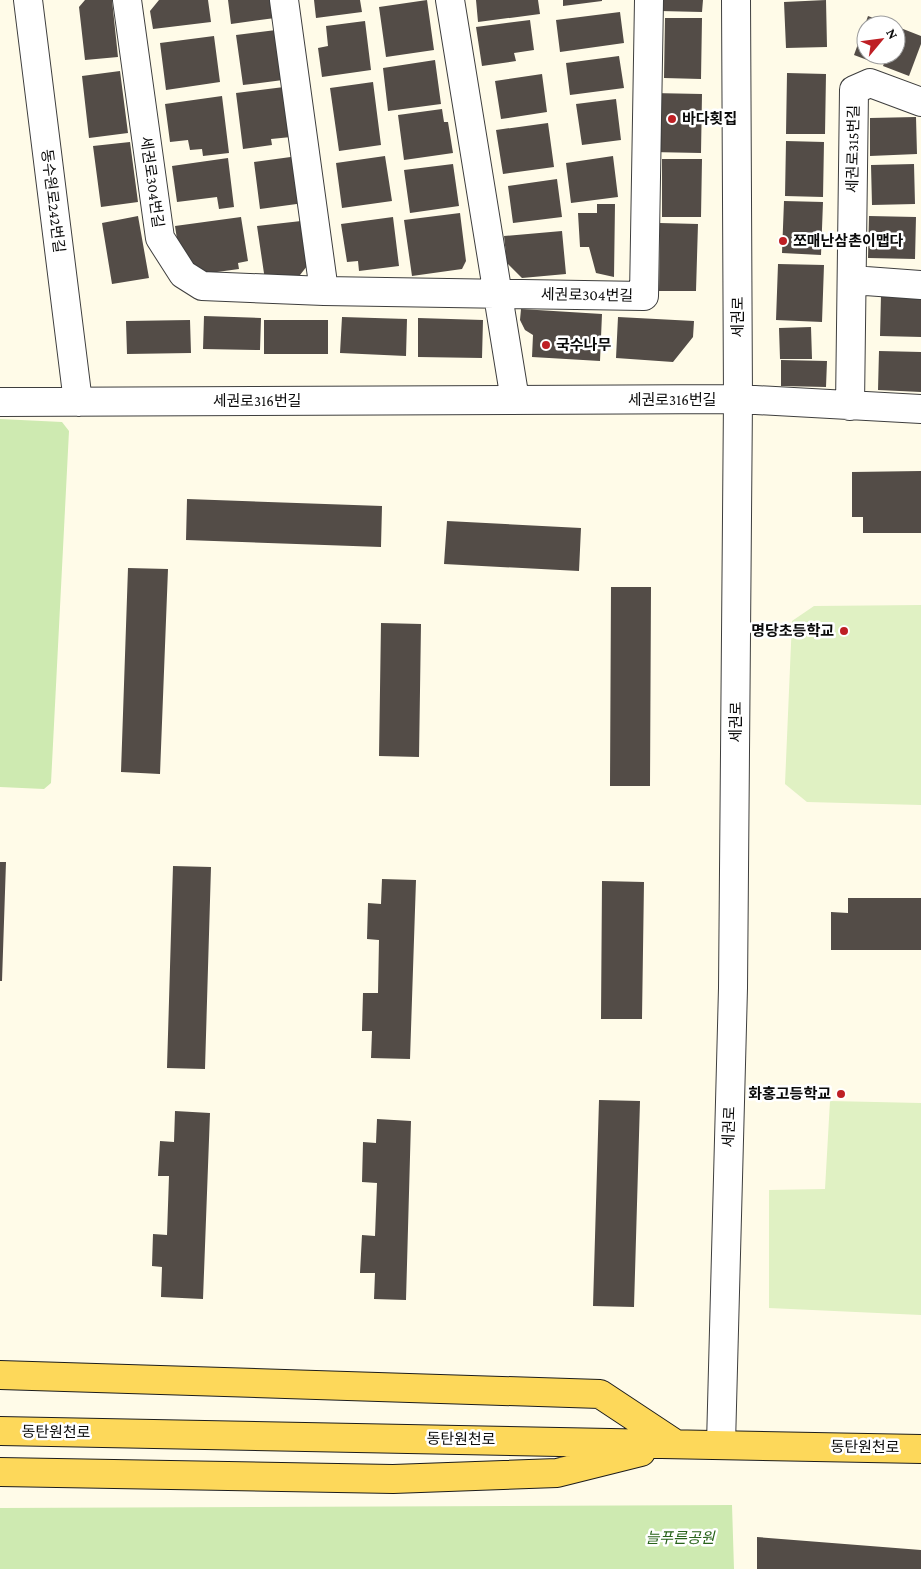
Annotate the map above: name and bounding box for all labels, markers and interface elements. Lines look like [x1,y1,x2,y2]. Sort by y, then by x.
north arrow [856,15,906,65]
text: N [883,26,902,42]
street label: 세권로315번길 [844,105,862,193]
place label: 바다횟집 [682,110,737,127]
marker: 바다횟집 [666,113,678,125]
street label: 세권로304번길 [138,135,166,229]
street label: 동수원로242번길 [39,148,67,254]
place label: 쪼매난삼촌이맵다 [793,233,904,249]
marker: 쪼매난삼촌이맵다 [777,235,789,247]
street label: 세권로304번길 [541,286,633,304]
street label: 세권로 [730,296,746,338]
place label: 국수나무 [556,337,611,353]
marker: 국수나무 [540,339,552,351]
street label: 세권로316번길 [628,392,716,408]
street label: 세권로316번길 [213,393,301,409]
place label: 명당초등학교 [751,622,834,639]
marker: 명당초등학교 [838,625,850,637]
street label: 세권로 [728,701,744,743]
place label: 화홍고등학교 [748,1085,831,1102]
marker: 화홍고등학교 [835,1088,847,1100]
street label: 세권로 [720,1106,738,1148]
street label: 동탄원천로 [21,1422,91,1441]
street label: 동탄원천로 [426,1429,496,1448]
street label: 동탄원천로 [830,1437,900,1456]
park label: 늘푸른공원 [645,1530,716,1546]

